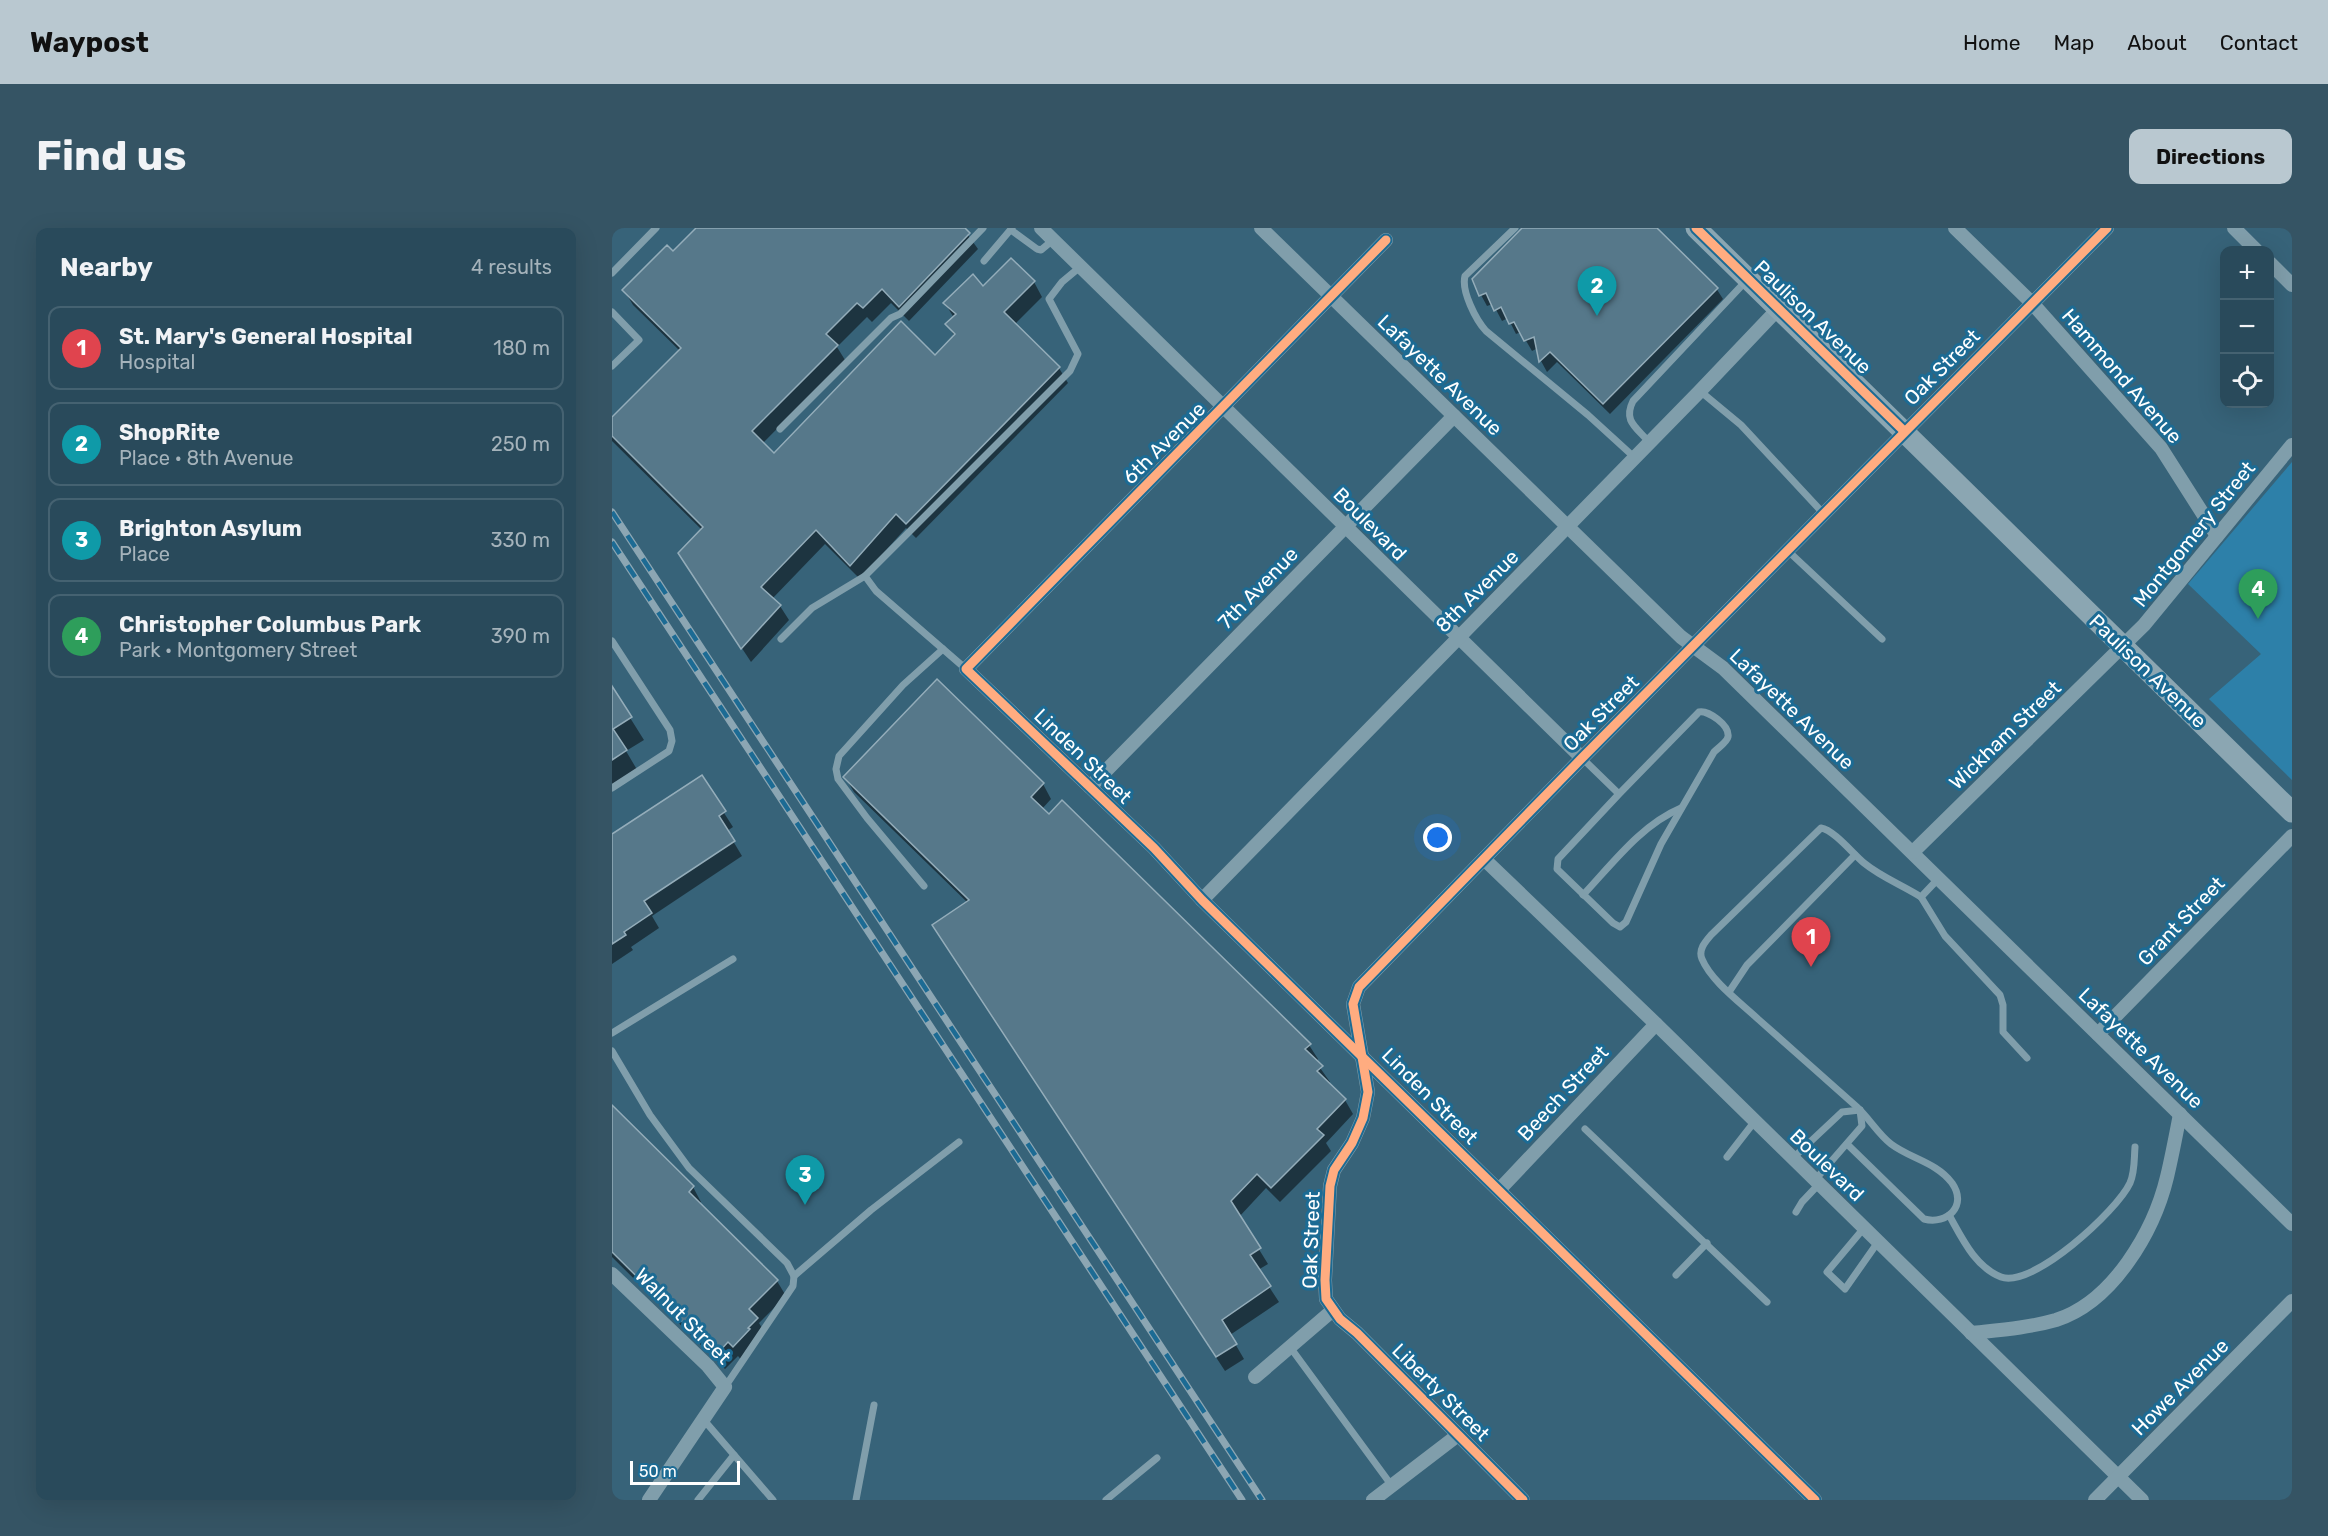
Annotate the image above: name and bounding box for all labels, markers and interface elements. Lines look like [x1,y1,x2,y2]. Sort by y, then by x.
text: Waypost [30,26,149,59]
text: Home [1963,30,2020,55]
text: Map [2053,30,2094,55]
text: About [2127,30,2187,55]
text: Contact [2220,30,2298,55]
button: Directions [2129,129,2292,184]
text: Find us [36,131,187,181]
map controls [2220,246,2274,408]
button: + [2220,246,2274,300]
text: Nearby [60,252,153,283]
text: 4 results [471,255,552,279]
street label: Paulison Avenue [1749,255,1877,379]
pin: 2 [1578,266,1616,316]
button: − [2220,300,2274,354]
street label: Hammond Avenue [2057,304,2187,448]
street label: Lafayette Avenue [1373,310,1507,440]
text: St. Mary's General Hospital [119,323,413,350]
street label: Oak Street [1899,324,1985,410]
text: 1 [77,336,86,360]
text: 180 m [493,336,550,360]
text: Hospital [119,350,195,374]
button: locate [2220,354,2274,408]
street label: 6th Avenue [1118,397,1210,489]
text: ShopRite [119,419,220,446]
text: 2 [75,432,88,456]
text: 250 m [491,432,550,456]
text: Place · 8th Avenue [119,446,294,470]
street label: Montgomery Street [2128,456,2260,612]
street label: Boulevard [1328,482,1412,566]
text: Brighton Asylum [119,515,302,542]
text: 3 [75,528,88,552]
text: 330 m [491,528,550,552]
text: Place [119,542,170,566]
street label: 7th Avenue [1213,542,1303,634]
street label: 8th Avenue [1431,545,1523,637]
pin: 4 [2238,570,2278,619]
street label: Paulison Avenue [2084,609,2212,733]
text: Christopher Columbus Park [119,611,421,638]
text: 4 [75,624,88,648]
text: 390 m [491,624,550,648]
text: Park · Montgomery Street [119,638,357,662]
street label: Lafayette Avenue [1725,644,1859,774]
street label: Oak Street [1558,670,1644,756]
street label: Wickham Street [1944,676,2066,794]
street label: Linden Street [1029,704,1137,809]
your location [1423,823,1452,852]
street label: Grant Street [2133,871,2230,971]
pin: 1 [1792,918,1830,967]
street label: Lafayette Avenue [2074,983,2208,1113]
street label: Beech Street [1513,1040,1613,1146]
street label: Linden Street [1377,1043,1483,1149]
street label: Boulevard [1785,1124,1869,1206]
pin: 3 [786,1156,824,1205]
street label: Oak Street [1297,1191,1325,1289]
street label: Walnut Street [630,1263,736,1369]
street label: Howe Avenue [2127,1334,2233,1440]
street label: Liberty Street [1387,1338,1495,1446]
scale bar [630,1458,740,1486]
text: 50 m [639,1462,677,1481]

